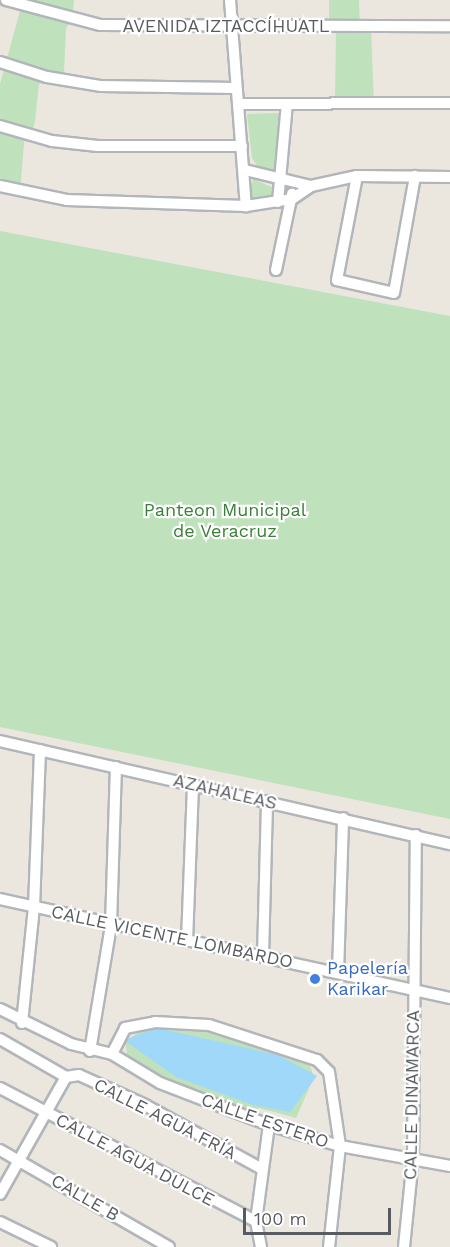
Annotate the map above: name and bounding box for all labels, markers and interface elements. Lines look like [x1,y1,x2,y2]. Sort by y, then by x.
street label: AVENIDA IZTACCÍHUATL [122,15,330,37]
park label: Panteon Municipal de Veracruz [144,500,306,542]
street label: AZAHALEAS [171,770,279,814]
street label: CALLE VICENTE LOMBARDO [49,901,295,973]
place label: Papelería Karikar [327,958,408,1000]
marker: Papelería Karikar [308,972,322,986]
street label: CALLE DINAMARCA [400,1010,424,1180]
street label: CALLE AGUA FRÍA [90,1073,240,1165]
street label: CALLE ESTERO [198,1089,332,1153]
street label: CALLE AGUA DULCE [51,1109,219,1211]
street label: CALLE B [47,1170,123,1226]
scale bar [246,1196,394,1234]
text: 100 m [254,1208,307,1229]

